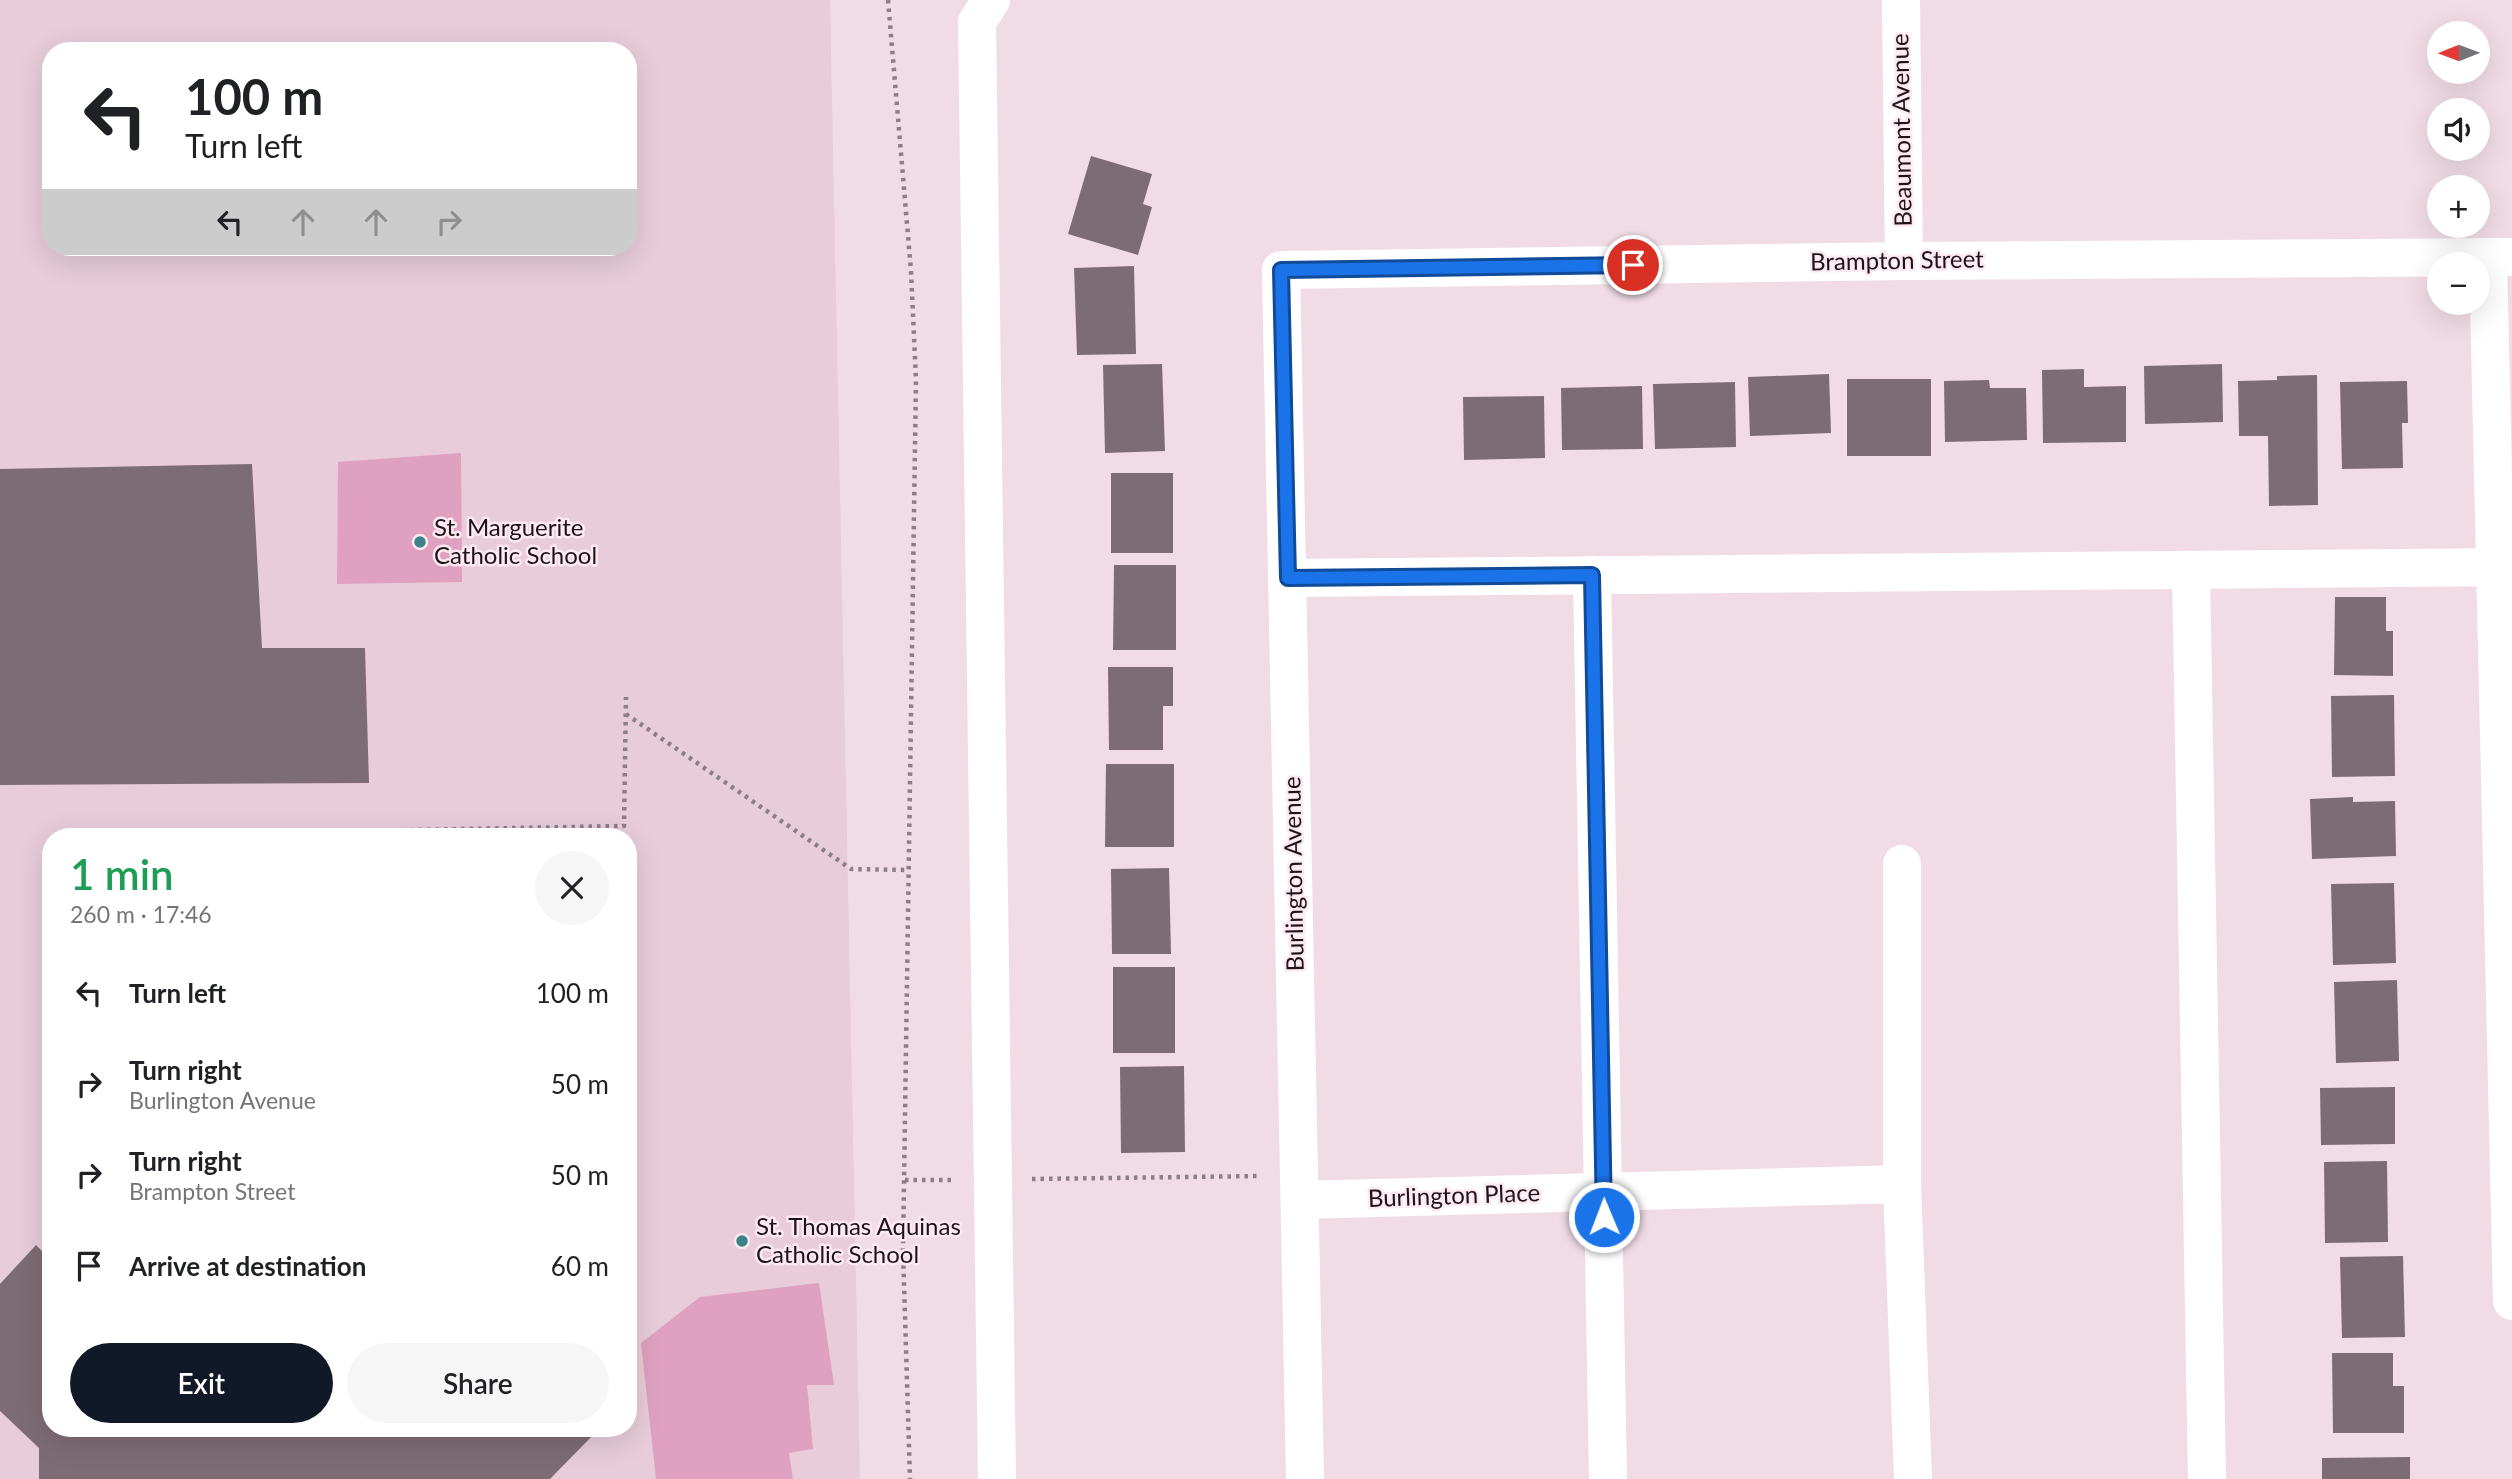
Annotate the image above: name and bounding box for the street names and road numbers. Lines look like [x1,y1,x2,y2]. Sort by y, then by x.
street label: Beaumont Avenue [1884,33,1917,227]
street label: Brampton Street [1810,243,1984,276]
street label: Burlington Avenue [1276,776,1309,972]
street label: Burlington Place [1367,1177,1541,1212]

